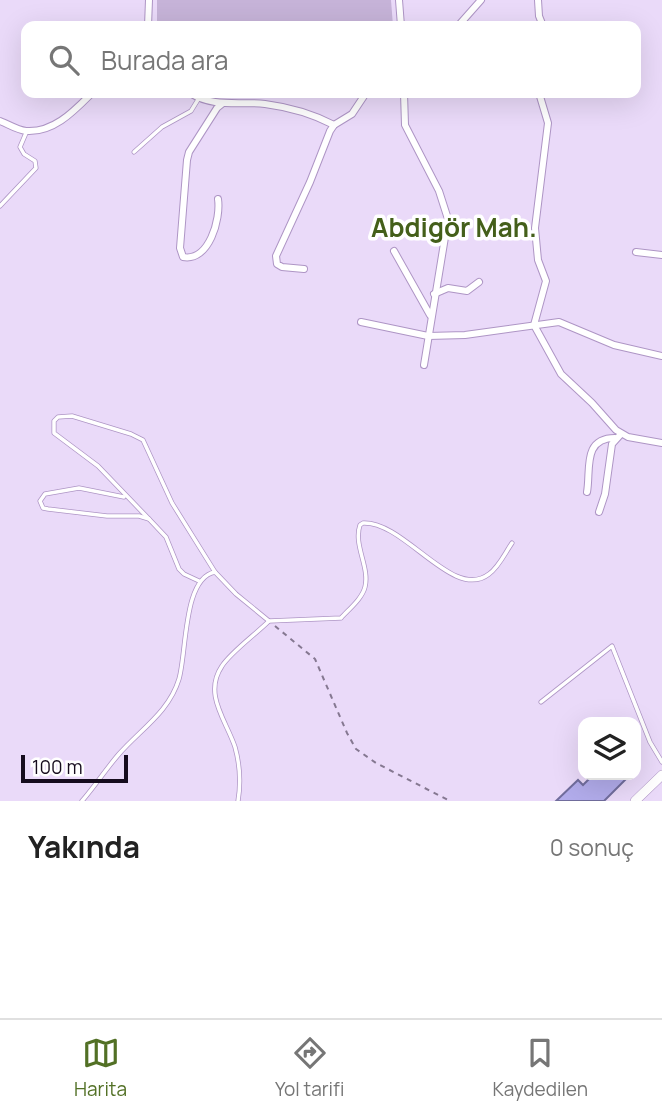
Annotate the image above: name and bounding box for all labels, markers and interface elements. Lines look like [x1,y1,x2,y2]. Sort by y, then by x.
search box [21,21,641,98]
icon: search [45,41,83,79]
text: Burada ara [101,42,228,78]
district label: Abdigör Mah. [371,209,537,245]
map controls [578,717,641,780]
button: layers [578,717,641,780]
scale bar [21,752,128,784]
text: 100 m [32,754,83,780]
text: Yakında [28,826,140,867]
text: 0 sonuç [550,831,634,863]
tab: Harita [74,1034,127,1102]
tab: Yol tarifi [275,1034,344,1102]
tab: Kaydedilen [492,1034,588,1102]

